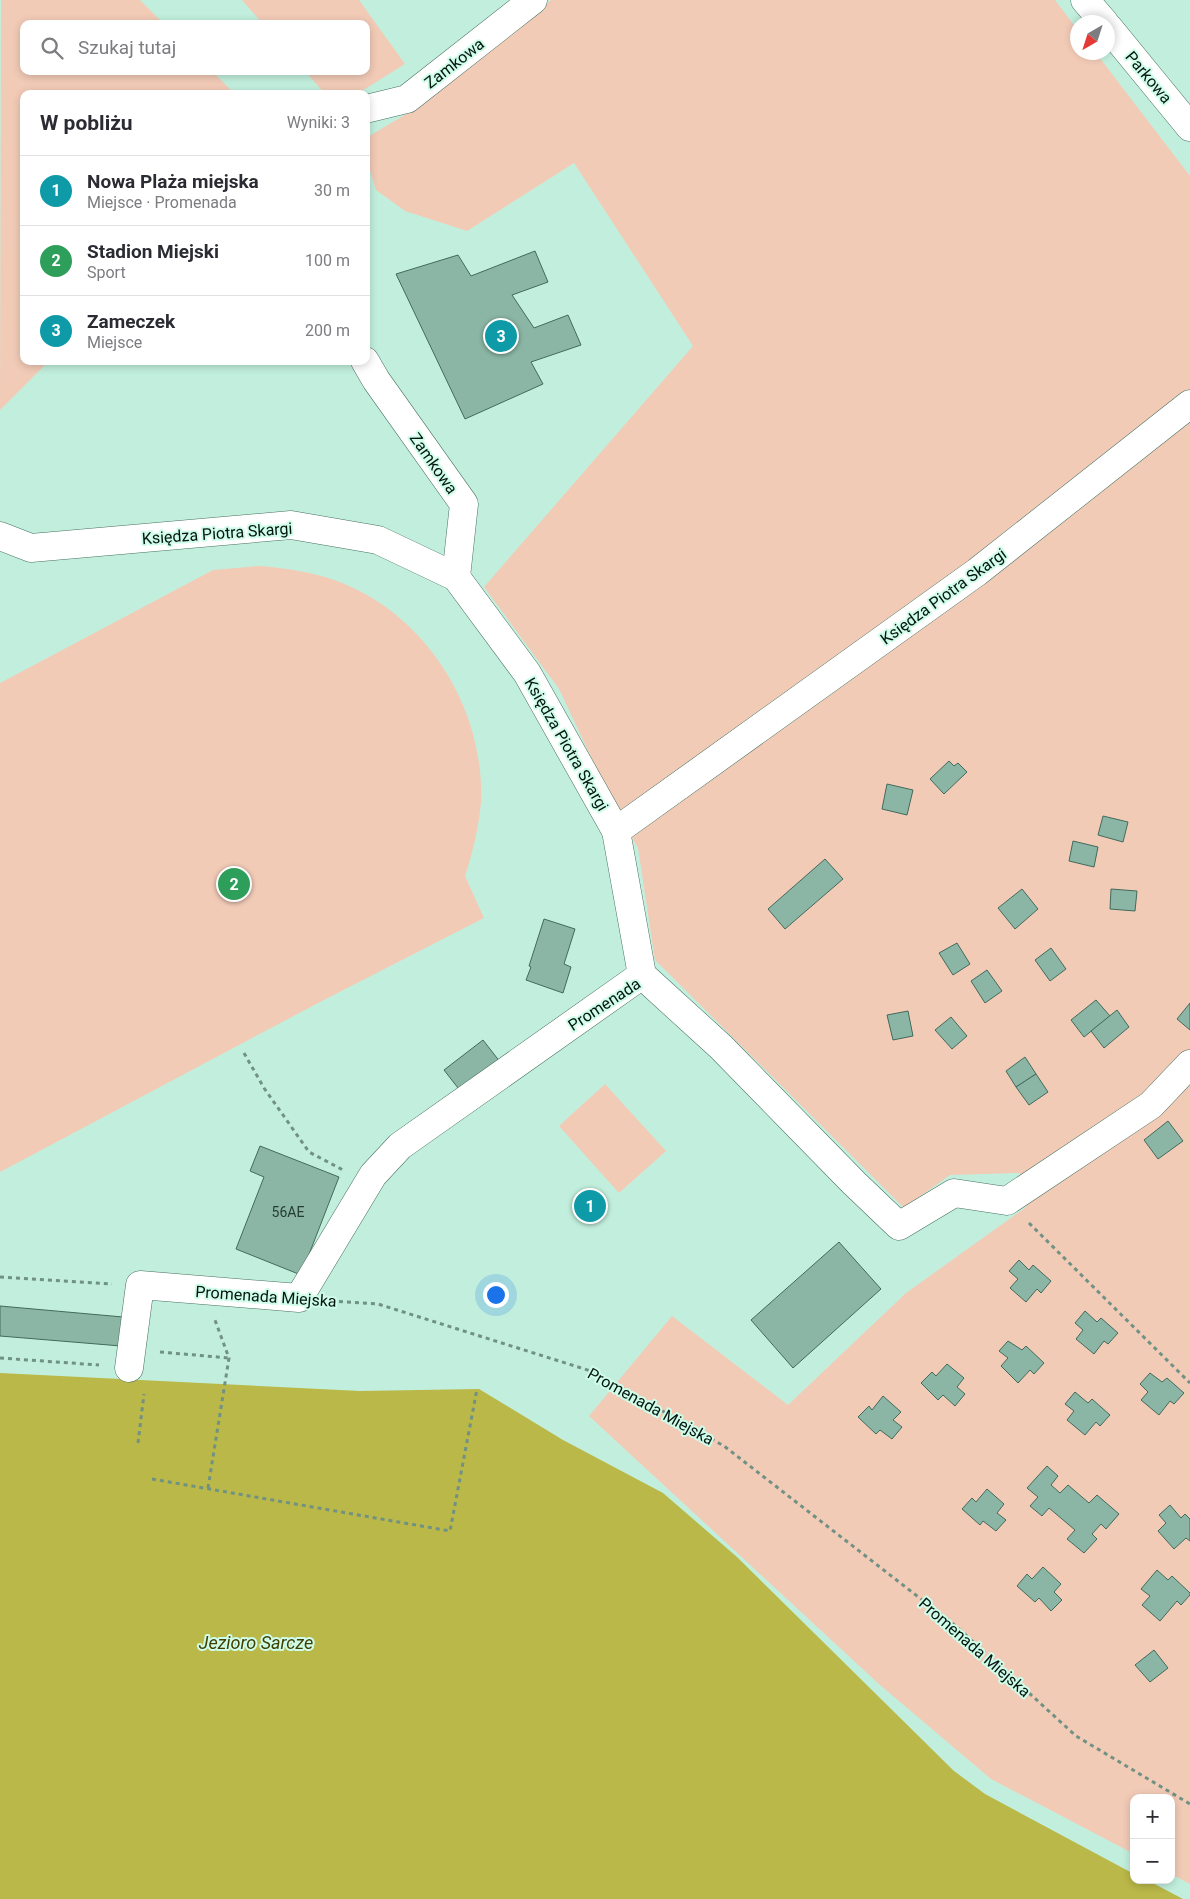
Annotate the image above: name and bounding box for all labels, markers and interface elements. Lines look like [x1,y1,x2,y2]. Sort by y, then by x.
north arrow [1070,15,1115,60]
search box [20,20,370,75]
icon: search [38,34,66,62]
street label: Zamkowa [421,34,488,93]
text: Szukaj tutaj [78,36,176,59]
street label: Parkowa [1121,47,1176,107]
text: W pobliżu [40,111,133,135]
text: Wyniki: 3 [287,113,350,132]
text: Nowa Plaża miejska [87,170,259,193]
text: 1 [51,181,61,200]
text: 30 m [314,181,350,200]
text: Miejsce · Promenada [87,193,237,212]
text: Stadion Miejski [87,240,219,263]
text: 2 [51,251,61,270]
text: 100 m [305,251,350,270]
text: Sport [87,263,126,282]
text: Zameczek [87,310,175,333]
pin: 3 [485,317,517,355]
text: 3 [51,321,61,340]
text: 200 m [305,321,350,340]
text: Miejsce [87,333,142,352]
street label: Zamkowa [406,429,462,498]
street label: Księdza Piotra Skargi [141,519,293,548]
street label: Księdza Piotra Skargi [877,544,1010,648]
street label: Księdza Piotra Skargi [521,674,613,814]
pin: 2 [218,865,250,903]
street label: Promenada [565,974,644,1035]
pin: 1 [574,1187,606,1225]
house number: 56AE [272,1204,304,1220]
street label: Promenada Miejska [195,1282,337,1311]
your location [483,1282,509,1308]
street label: Promenada Miejska [584,1364,717,1449]
street label: Promenada Miejska [915,1594,1034,1701]
water label: Jezioro Sarcze [199,1632,313,1653]
map controls [1130,1794,1175,1884]
button: + [1130,1794,1175,1839]
button: − [1130,1839,1175,1884]

